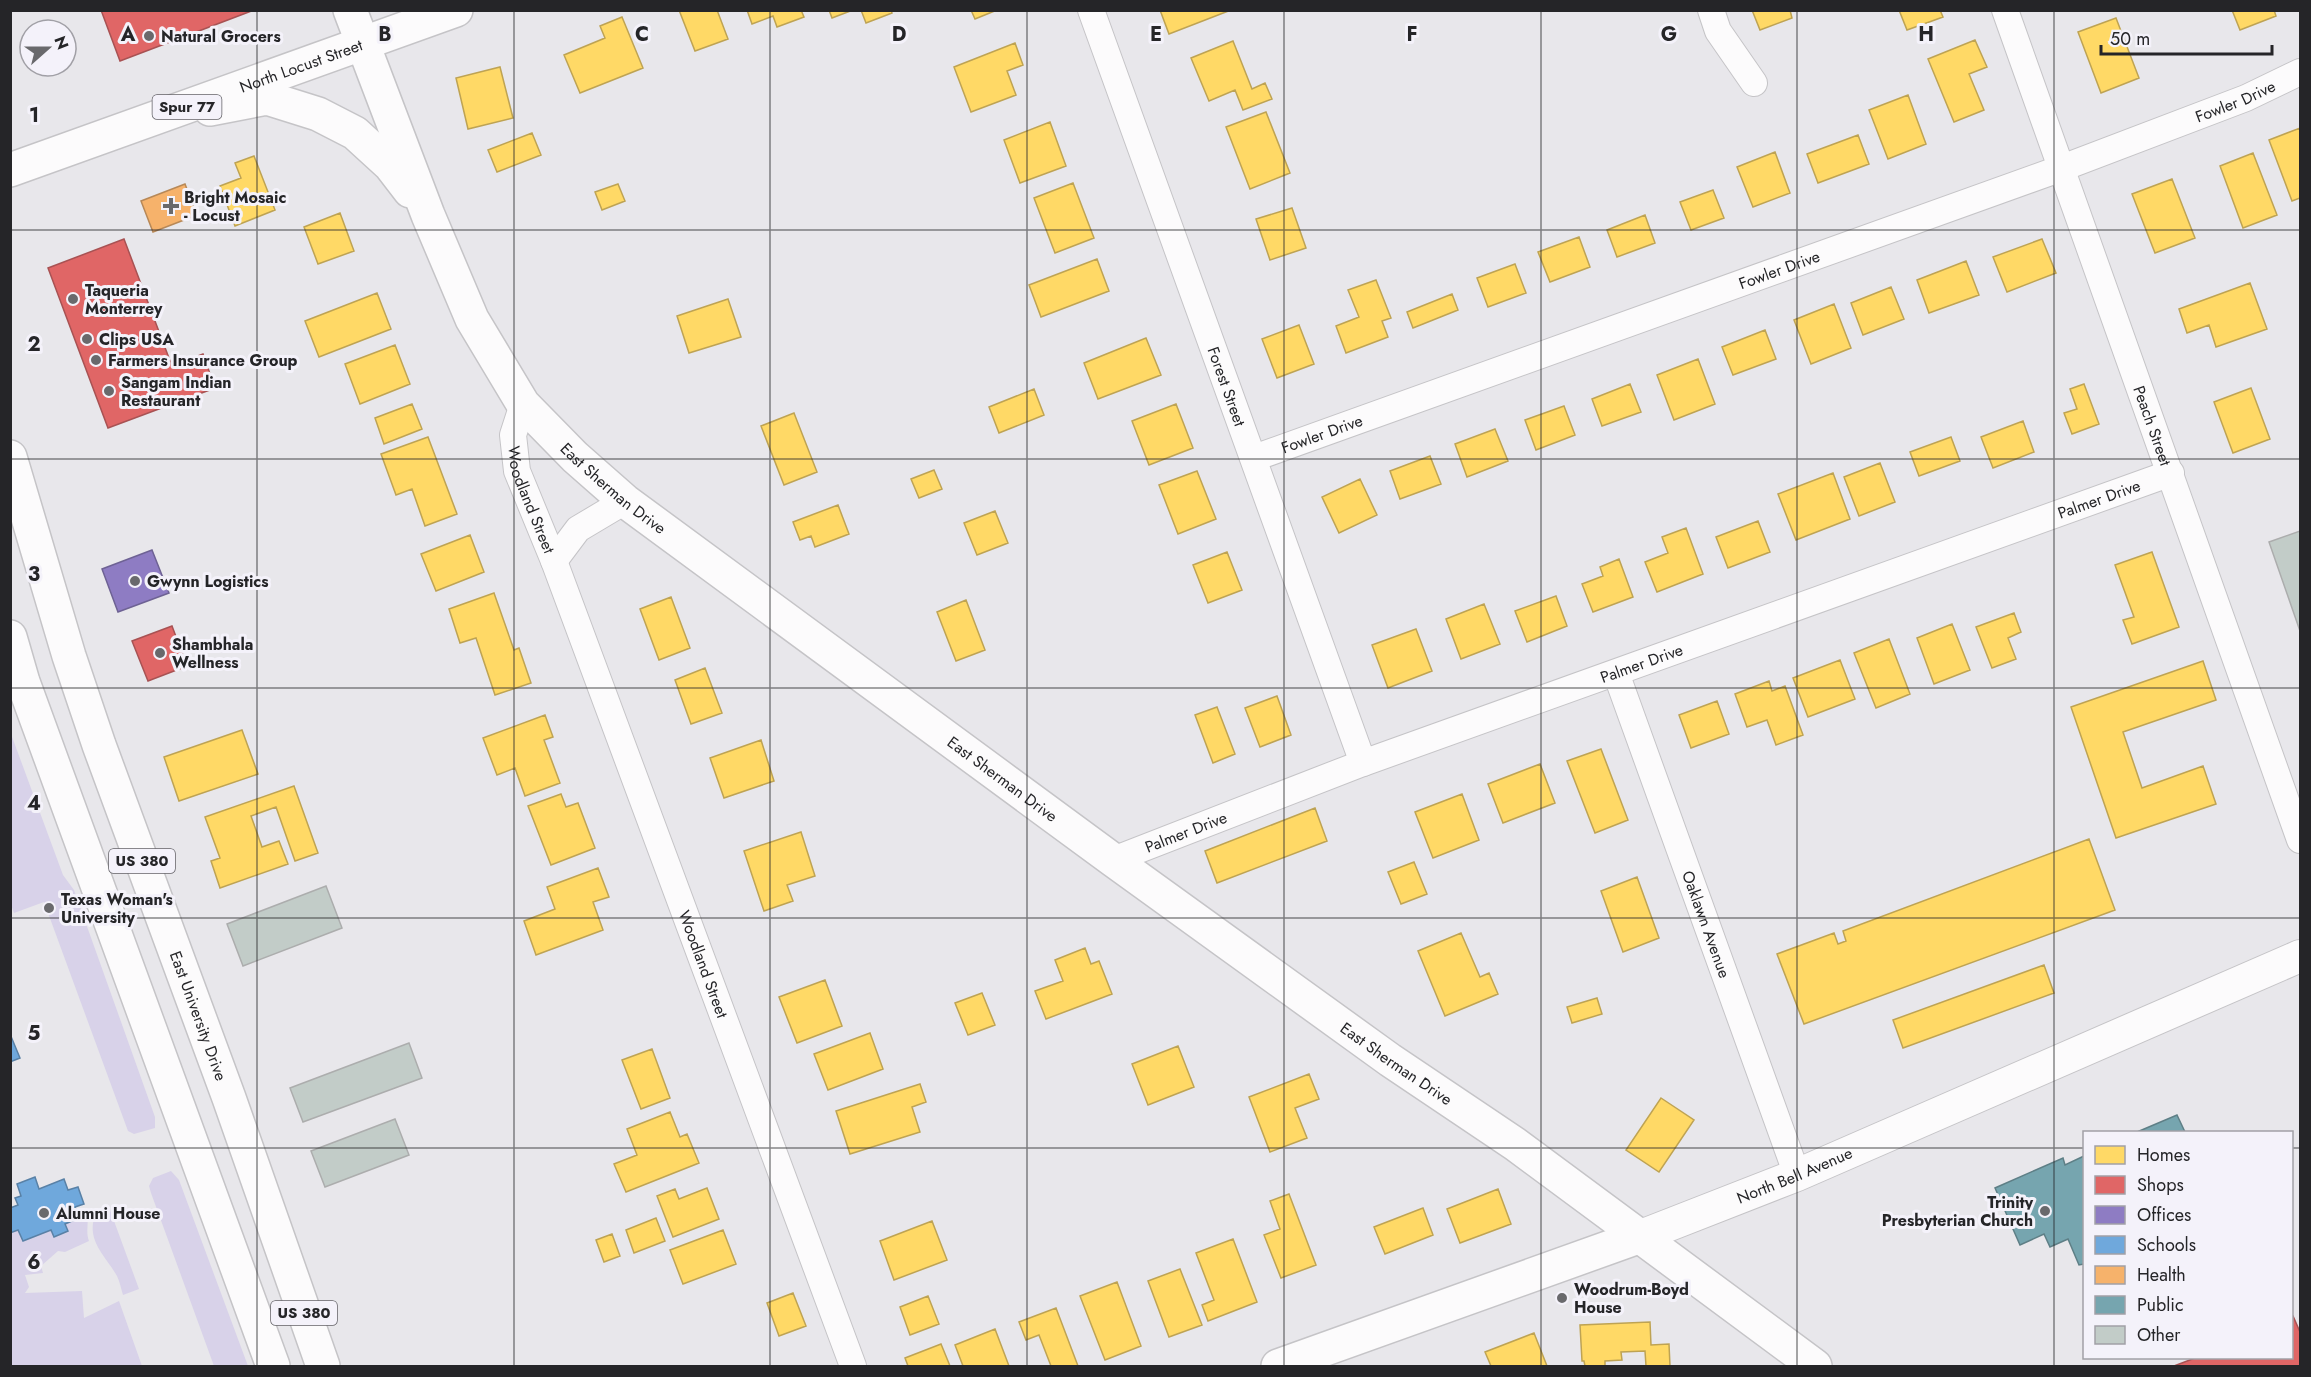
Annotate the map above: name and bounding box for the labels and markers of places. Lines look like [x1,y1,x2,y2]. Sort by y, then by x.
place label: Natural Grocers [161,25,281,48]
marker: Natural Grocers [142,29,156,43]
place label: Bright Mosaic - Locust [184,186,286,227]
marker: Bright Mosaic - Locust [162,197,180,215]
place label: Taqueria Monterrey [85,279,163,320]
marker: Taqueria Monterrey [66,292,80,306]
place label: Clips USA [99,328,174,351]
marker: Clips USA [80,332,94,346]
place label: Farmers Insurance Group [108,349,298,372]
marker: Farmers Insurance Group [89,353,103,367]
place label: Sangam Indian Restaurant [121,371,232,412]
marker: Sangam Indian Restaurant [102,384,116,398]
place label: Gwynn Logistics [147,570,269,593]
marker: Gwynn Logistics [128,574,142,588]
place label: Shambhala Wellness [172,633,253,674]
marker: Shambhala Wellness [153,646,167,660]
place label: Texas Woman's University [61,888,173,929]
marker: Texas Woman's University [42,901,56,915]
place label: Trinity Presbyterian Church [1882,1191,2034,1232]
place label: Alumni House [55,1202,161,1225]
marker: Trinity Presbyterian Church [2038,1204,2052,1218]
marker: Alumni House [37,1206,51,1220]
place label: Woodrum-Boyd House [1574,1278,1689,1319]
marker: Woodrum-Boyd House [1555,1291,1569,1305]

